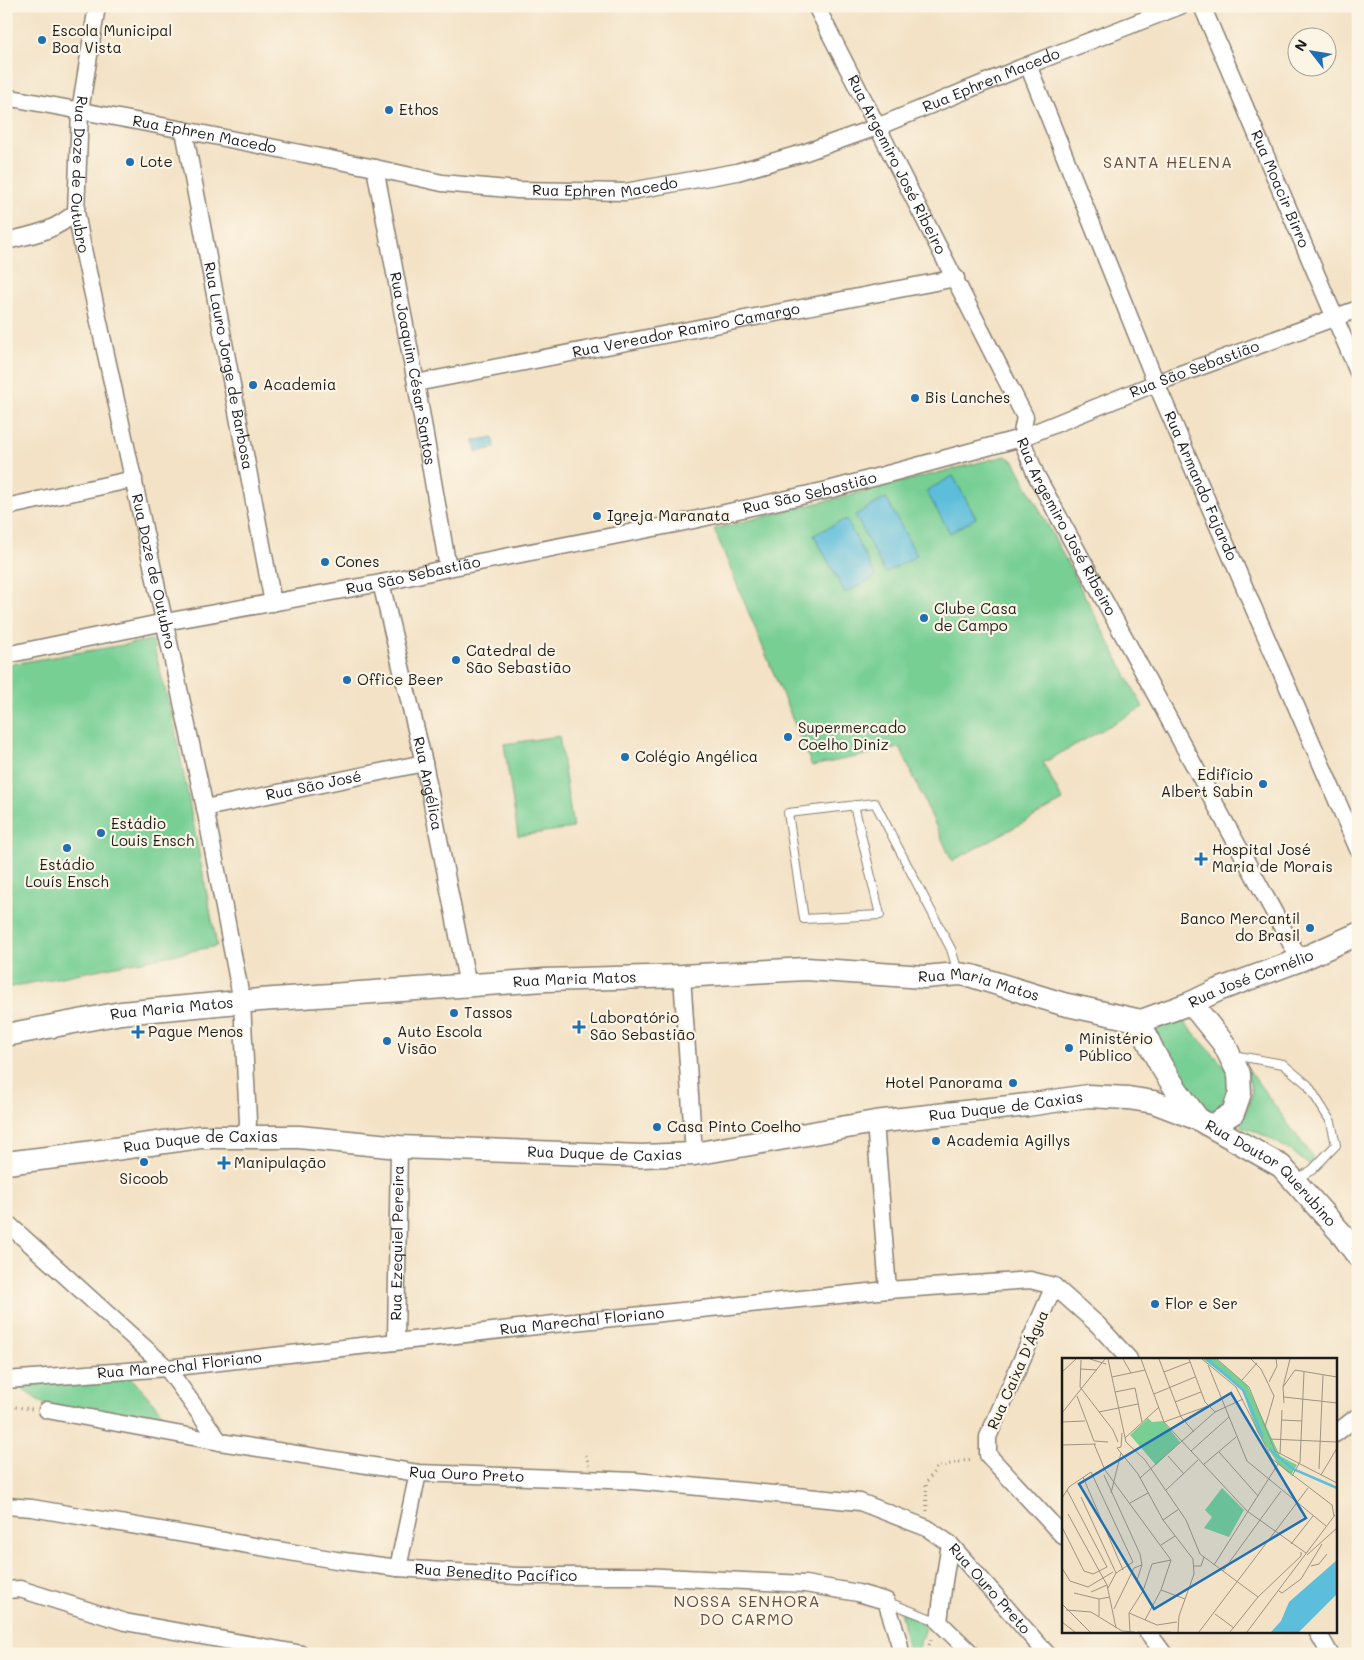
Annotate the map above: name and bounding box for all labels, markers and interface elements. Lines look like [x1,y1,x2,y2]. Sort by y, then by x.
place label: Escola Municipal Boa Vista [52,20,172,57]
north arrow [1286,28,1336,78]
marker: Escola Municipal Boa Vista [36,34,48,46]
text: N [1290,36,1311,55]
street label: Rua Ephren Macedo [919,43,1062,116]
street label: Rua Argemiro José Ribeiro [844,71,952,257]
street label: Rua Doze de Outubro [67,94,95,255]
place label: Ethos [399,99,439,119]
marker: Ethos [383,104,395,116]
street label: Rua Ephren Macedo [131,110,278,157]
street label: Rua Moacir Birro [1247,127,1315,251]
place label: Lote [140,151,173,171]
district label: SANTA HELENA [1103,151,1233,172]
marker: Lote [124,156,136,168]
street label: Rua Ephren Macedo [532,172,679,202]
street label: Rua Lauro Jorge de Barbosa [200,260,259,471]
street label: Rua Joaquim César Santos [386,270,441,466]
street label: Rua Vereador Ramiro Camargo [570,298,801,361]
street label: Rua São Sebastião [1126,335,1262,402]
place label: Academia [263,374,336,394]
marker: Academia [247,379,259,391]
place label: Bis Lanches [925,387,1010,407]
marker: Bis Lanches [909,392,921,404]
street label: Rua Armando Fajardo [1160,408,1243,563]
street label: Rua Argemiro José Ribeiro [1013,434,1122,619]
street label: Rua São Sebastião [741,466,879,518]
street label: Rua Doze de Outubro [128,492,181,651]
place label: Igreja Maranata [607,505,730,525]
marker: Igreja Maranata [591,510,603,522]
place label: Cones [335,551,380,571]
street label: Rua São Sebastião [344,551,482,598]
marker: Cones [319,556,331,568]
place label: Clube Casa de Campo [934,598,1017,635]
marker: Clube Casa de Campo [918,612,930,624]
place label: Catedral de São Sebastião [466,640,571,677]
marker: Catedral de São Sebastião [450,654,462,666]
place label: Office Beer [357,669,443,689]
marker: Office Beer [341,674,353,686]
place label: Supermercado Coelho Diniz [798,717,906,754]
marker: Supermercado Coelho Diniz [782,731,794,743]
street label: Rua Angélica [409,734,448,832]
place label: Colégio Angélica [635,746,758,766]
marker: Colégio Angélica [619,751,631,763]
place label: Edifício Albert Sabin [1161,764,1253,801]
street label: Rua São José [264,765,363,804]
marker: Edifício Albert Sabin [1257,778,1269,790]
place label: Estádio Louis Ensch [111,813,194,850]
marker: Estádio Louis Ensch [95,827,107,839]
place label: Hospital José Maria de Morais [1212,839,1333,876]
marker: Estádio Louís Ensch [61,842,73,854]
marker: Hospital José Maria de Morais [1194,852,1208,866]
place label: Estádio Louís Ensch [25,854,109,891]
place label: Banco Mercantil do Brasil [1180,908,1300,945]
marker: Banco Mercantil do Brasil [1304,922,1316,934]
street label: Rua José Cornélio [1185,944,1316,1012]
street label: Rua Maria Matos [918,963,1042,1005]
street label: Rua Maria Matos [512,966,637,991]
street label: Rua Maria Matos [108,992,234,1024]
place label: Tassos [464,1002,512,1022]
marker: Tassos [448,1007,460,1019]
place label: Laboratório São Sebastião [590,1007,695,1044]
marker: Laboratório São Sebastião [572,1020,586,1034]
place label: Pague Menos [148,1021,243,1041]
place label: Auto Escola Visão [397,1021,483,1058]
marker: Pague Menos [132,1026,144,1038]
place label: Ministério Público [1079,1028,1153,1065]
marker: Auto Escola Visão [381,1035,393,1047]
marker: Ministério Público [1063,1042,1075,1054]
place label: Hotel Panorama [885,1072,1003,1092]
marker: Hotel Panorama [1007,1077,1019,1089]
street label: Rua Duque de Caxias [928,1086,1084,1125]
street label: Rua Doutor Querubino [1202,1114,1341,1230]
place label: Casa Pinto Coelho [667,1116,801,1136]
marker: Casa Pinto Coelho [651,1121,663,1133]
street label: Rua Duque de Caxias [122,1126,278,1157]
place label: Academia Agillys [946,1130,1070,1150]
marker: Academia Agillys [930,1135,942,1147]
street label: Rua Duque de Caxias [527,1141,682,1165]
place label: Manipulação [234,1152,326,1172]
marker: Sicoob [138,1156,150,1168]
marker: Manipulação [218,1157,230,1169]
street label: Rua Ezequiel Pereira [385,1165,408,1321]
place label: Sicoob [119,1168,169,1188]
place label: Flor e Ser [1165,1293,1238,1313]
marker: Flor e Ser [1149,1298,1161,1310]
street label: Rua Marechal Floriano [499,1302,665,1339]
street label: Rua Caixa D'Água [982,1307,1052,1432]
street label: Rua Marechal Floriano [96,1346,263,1382]
inset map [1062,1358,1336,1632]
street label: Rua Ouro Preto [408,1461,525,1486]
street label: Rua Ouro Preto [945,1538,1036,1638]
street label: Rua Benedito Pacífico [414,1558,577,1585]
district label: NOSSA SENHORA DO CARMO [673,1590,821,1629]

